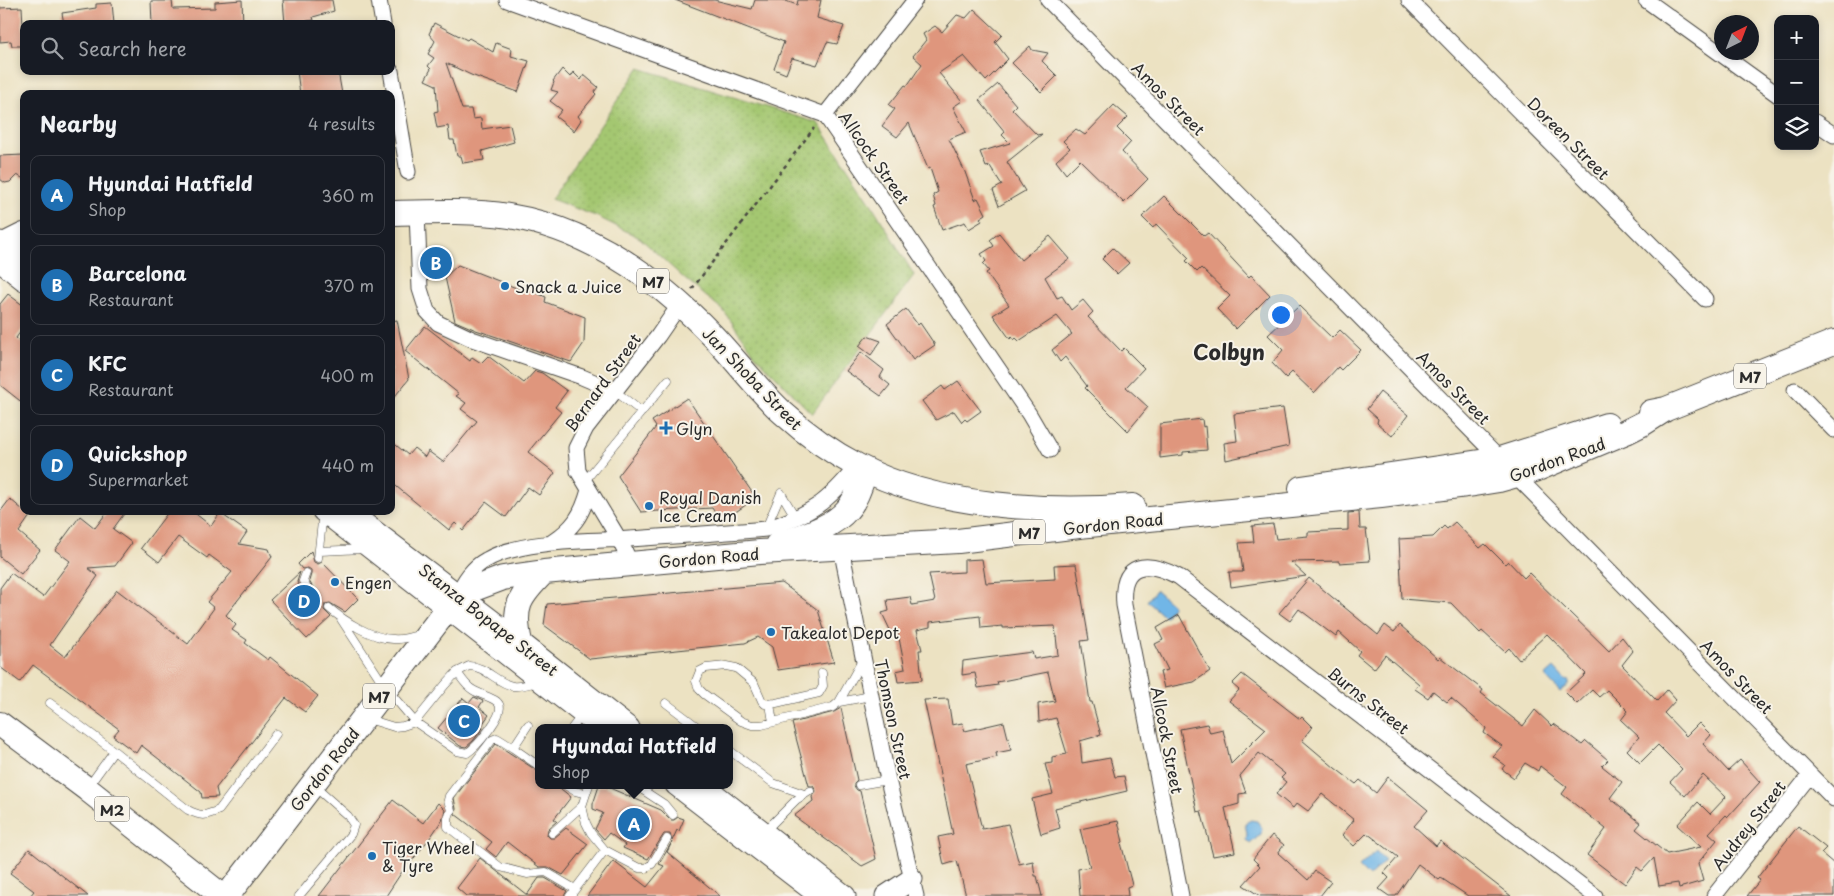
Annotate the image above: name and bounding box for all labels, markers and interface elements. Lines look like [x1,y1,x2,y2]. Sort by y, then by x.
north arrow [1714,15,1759,60]
map controls [1774,15,1819,150]
button: + [1774,15,1819,60]
search box [20,20,395,75]
icon: search [38,34,66,62]
text: Search here [78,34,187,62]
street label: Amos Street [1127,56,1211,140]
button: − [1774,60,1819,105]
street label: Doreen Street [1522,91,1616,185]
button: layers [1774,105,1819,150]
street label: Allcock Street [834,106,916,209]
text: Nearby [40,107,117,139]
text: 4 results [308,111,375,135]
text: Hyundai Hatfield [88,169,253,197]
text: A [51,183,63,207]
text: 360 m [322,183,374,207]
text: Shop [88,197,126,221]
pin: B [420,244,452,282]
text: Barcelona [88,259,187,287]
road number: M7 [637,268,669,294]
text: B [52,273,62,297]
text: 370 m [324,273,374,297]
place label: Snack a Juice [515,274,622,298]
marker: Snack a Juice [499,280,511,292]
text: Restaurant [88,287,174,311]
your location [1268,302,1294,328]
street label: Jan Shoba Street [698,321,809,435]
street label: Bernard Street [558,327,646,436]
district label: Colbyn [1193,335,1265,367]
street label: Amos Street [1412,345,1496,429]
text: KFC [88,349,127,377]
text: C [51,363,63,387]
text: 400 m [321,363,374,387]
road number: M7 [1734,364,1766,388]
text: Restaurant [88,377,174,401]
place label: Glyn [676,416,713,440]
marker: Glyn [660,422,672,434]
street label: Gordon Road [1505,430,1609,488]
text: Quickshop [88,439,187,467]
text: D [51,453,63,477]
text: 440 m [322,453,374,477]
text: Supermarket [88,467,188,491]
place label: Royal Danish Ice Cream [659,485,762,527]
marker: Royal Danish Ice Cream [643,500,655,512]
street label: Gordon Road [1062,506,1164,540]
road number: M7 [1013,520,1045,544]
street label: Gordon Road [658,541,760,573]
street label: Stanza Bopape Street [414,557,564,681]
place label: Engen [345,570,392,594]
marker: Engen [329,576,341,588]
pin: D [288,582,320,620]
place label: Takealot Depot [781,620,900,644]
marker: Takealot Depot [765,626,777,638]
street label: Amos Street [1695,633,1779,719]
street label: Thomson Street [870,657,919,782]
street label: Burns Street [1323,660,1415,740]
road number: M7 [363,684,395,708]
street label: Allcock Street [1146,684,1190,796]
pin: C [448,702,480,740]
street label: Gordon Road [283,722,365,816]
popup [535,724,733,789]
text: Hyundai Hatfield [552,731,716,759]
text: Shop [552,759,590,783]
street label: Audrey Street [1705,775,1791,875]
road number: M2 [94,796,130,822]
pin: A [618,805,650,843]
place label: Tiger Wheel & Tyre [382,835,475,877]
marker: Tiger Wheel & Tyre [366,850,378,862]

